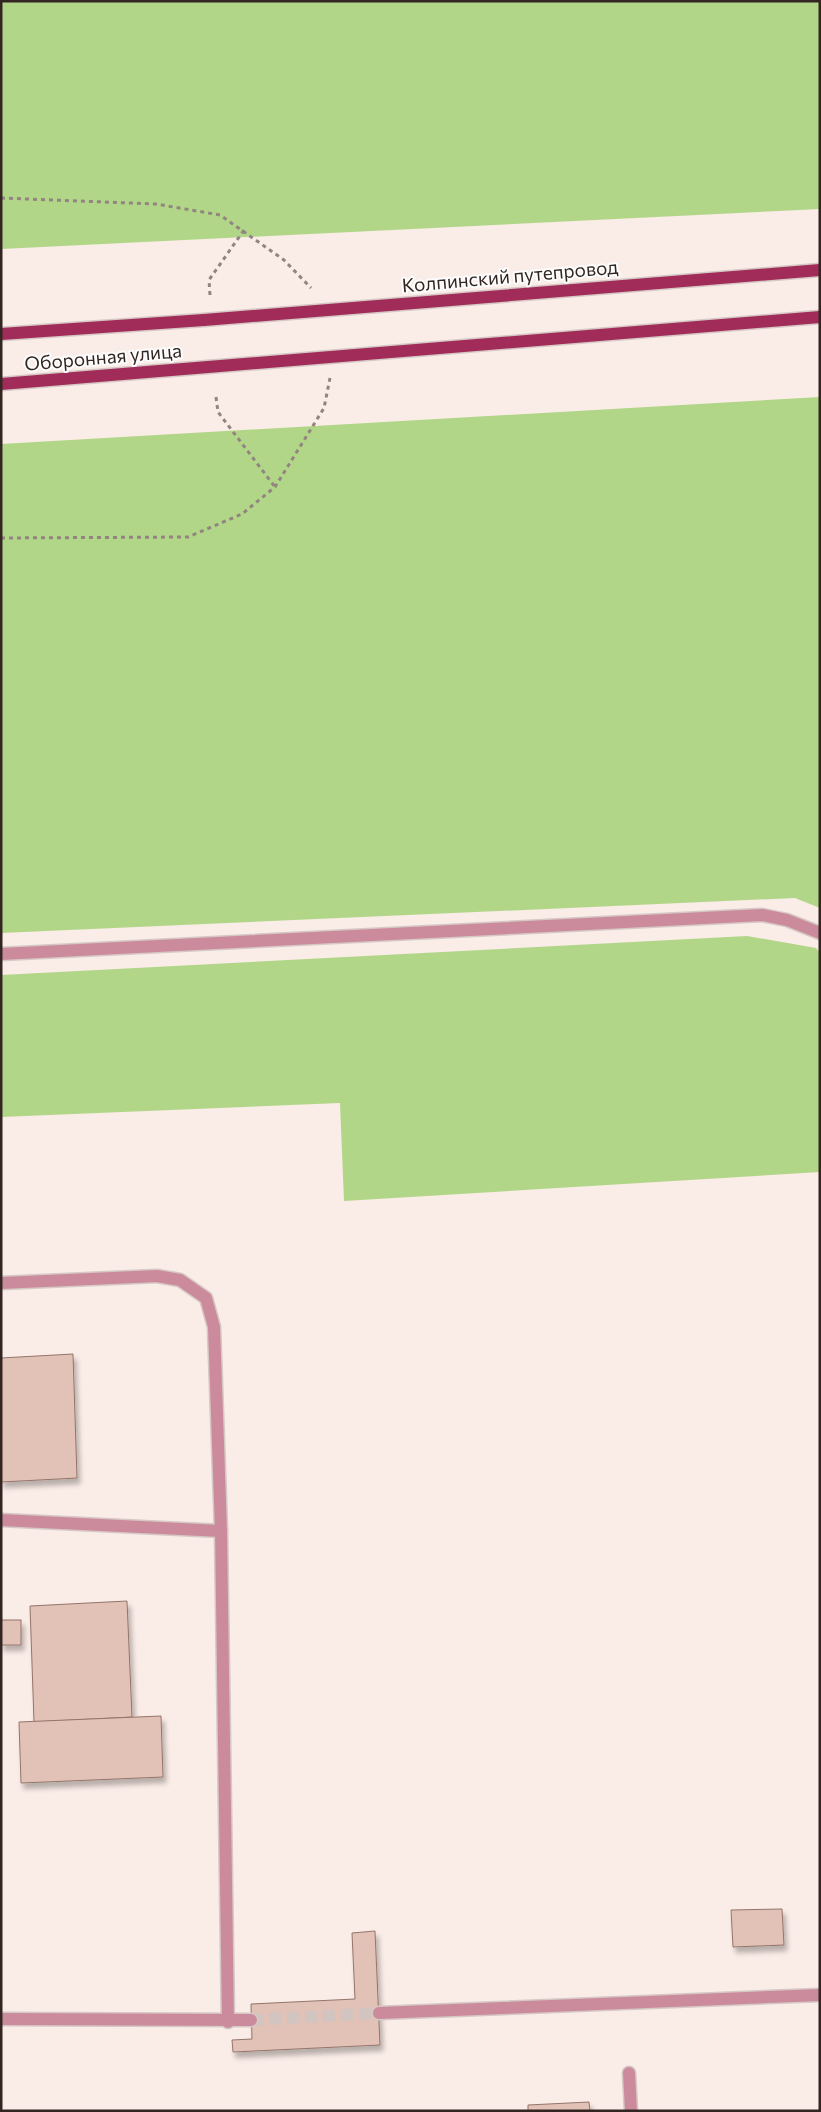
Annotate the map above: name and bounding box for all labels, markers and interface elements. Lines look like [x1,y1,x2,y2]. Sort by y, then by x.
street label: Колпинский путепровод [401,255,619,296]
street label: Оборонная улица [23,338,183,375]

